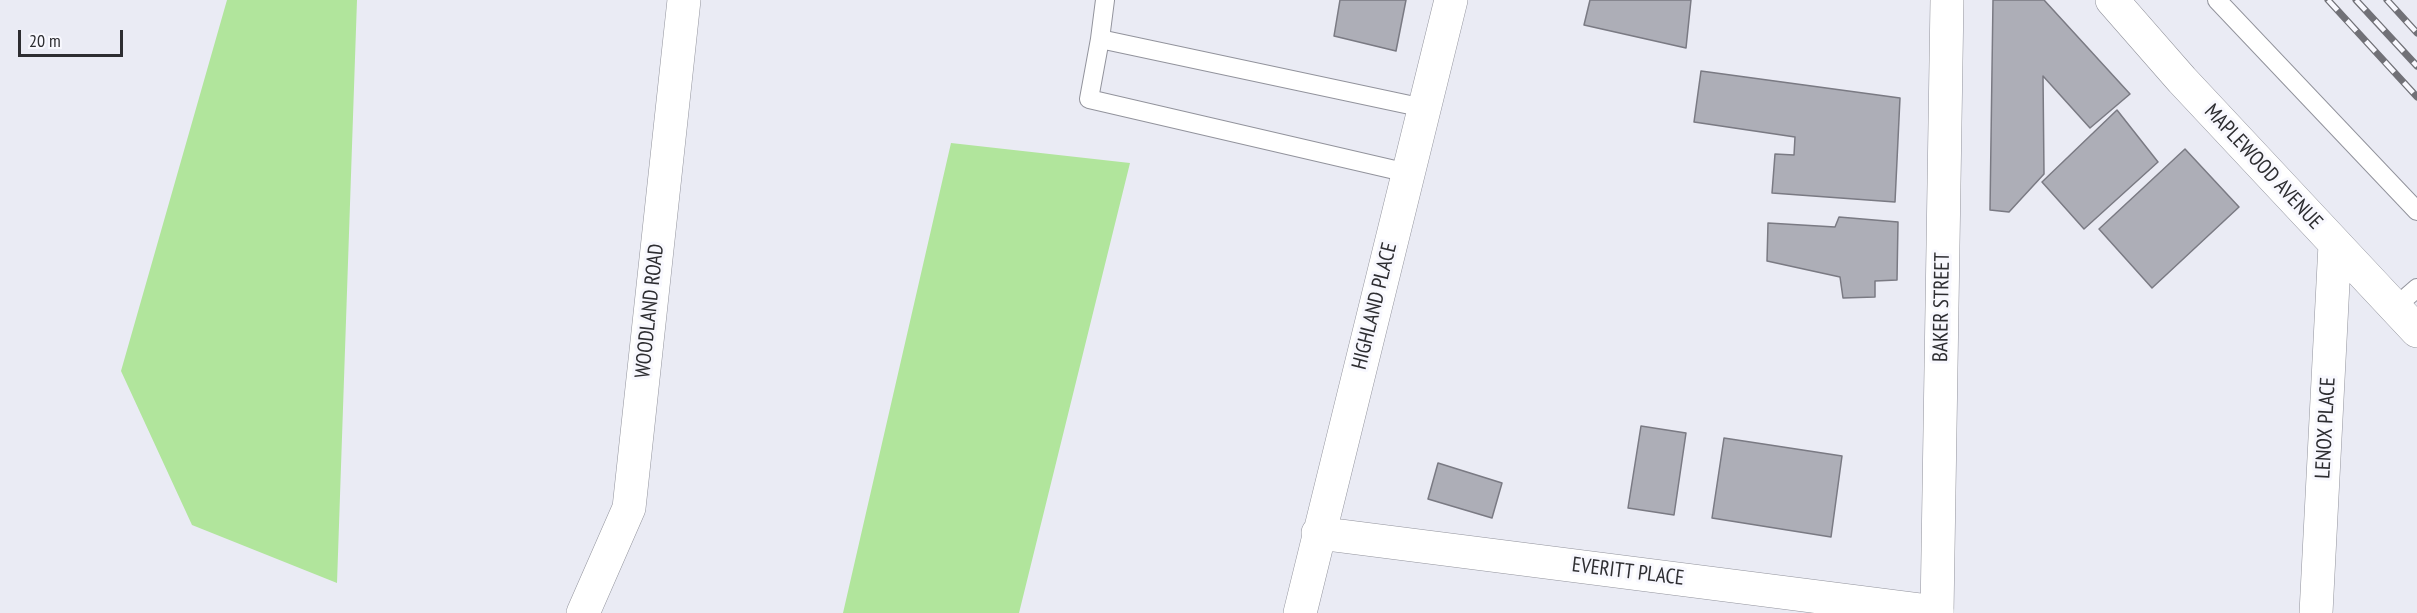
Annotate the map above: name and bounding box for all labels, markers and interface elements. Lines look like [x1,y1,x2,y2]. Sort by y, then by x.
scale bar [21,18,126,56]
text: 20 m [29,29,61,52]
street label: MAPLEWOOD AVENUE [2199,99,2327,235]
street label: HIGHLAND PLACE [1347,240,1403,372]
street label: WOODLAND ROAD [630,243,670,379]
street label: BAKER STREET [1928,252,1956,362]
street label: LENOX PLACE [2311,377,2341,479]
street label: EVERITT PLACE [1570,553,1686,591]

